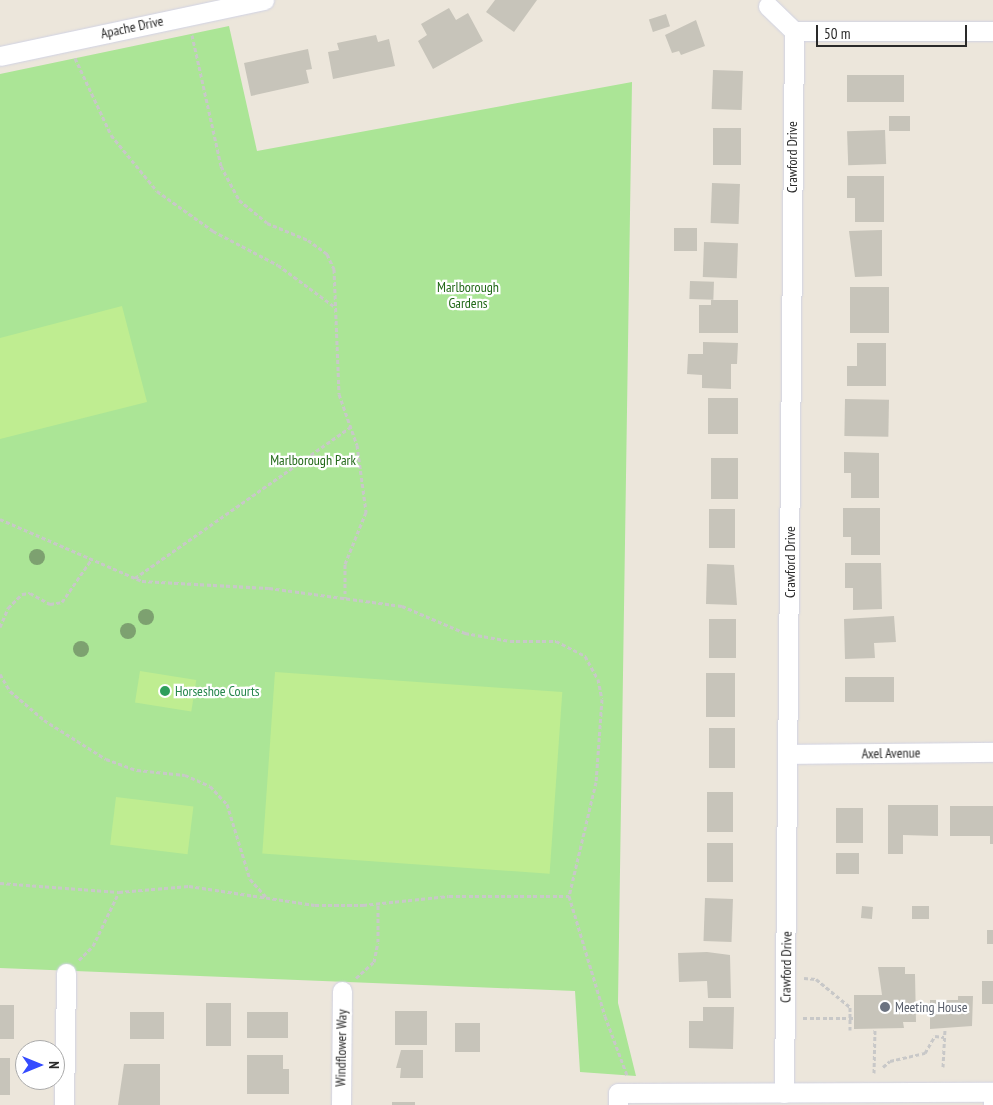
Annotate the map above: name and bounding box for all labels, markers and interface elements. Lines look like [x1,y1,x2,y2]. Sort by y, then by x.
street label: Apache Drive [99,12,165,42]
scale bar [818,15,969,47]
text: 50 m [824,24,850,43]
street label: Crawford Drive [784,121,800,193]
park label: Marlborough Gardens [437,279,499,312]
park label: Marlborough Park [270,452,356,468]
street label: Crawford Drive [782,526,798,598]
place label: Horseshoe Courts [175,683,259,699]
marker: Horseshoe Courts [159,685,171,697]
street label: Axel Avenue [861,744,921,762]
street label: Crawford Drive [777,931,795,1003]
place label: Meeting House [895,999,968,1015]
marker: Meeting House [879,1001,891,1013]
street label: Windflower Way [332,1009,350,1087]
north arrow [15,1040,65,1090]
text: N [45,1061,63,1069]

